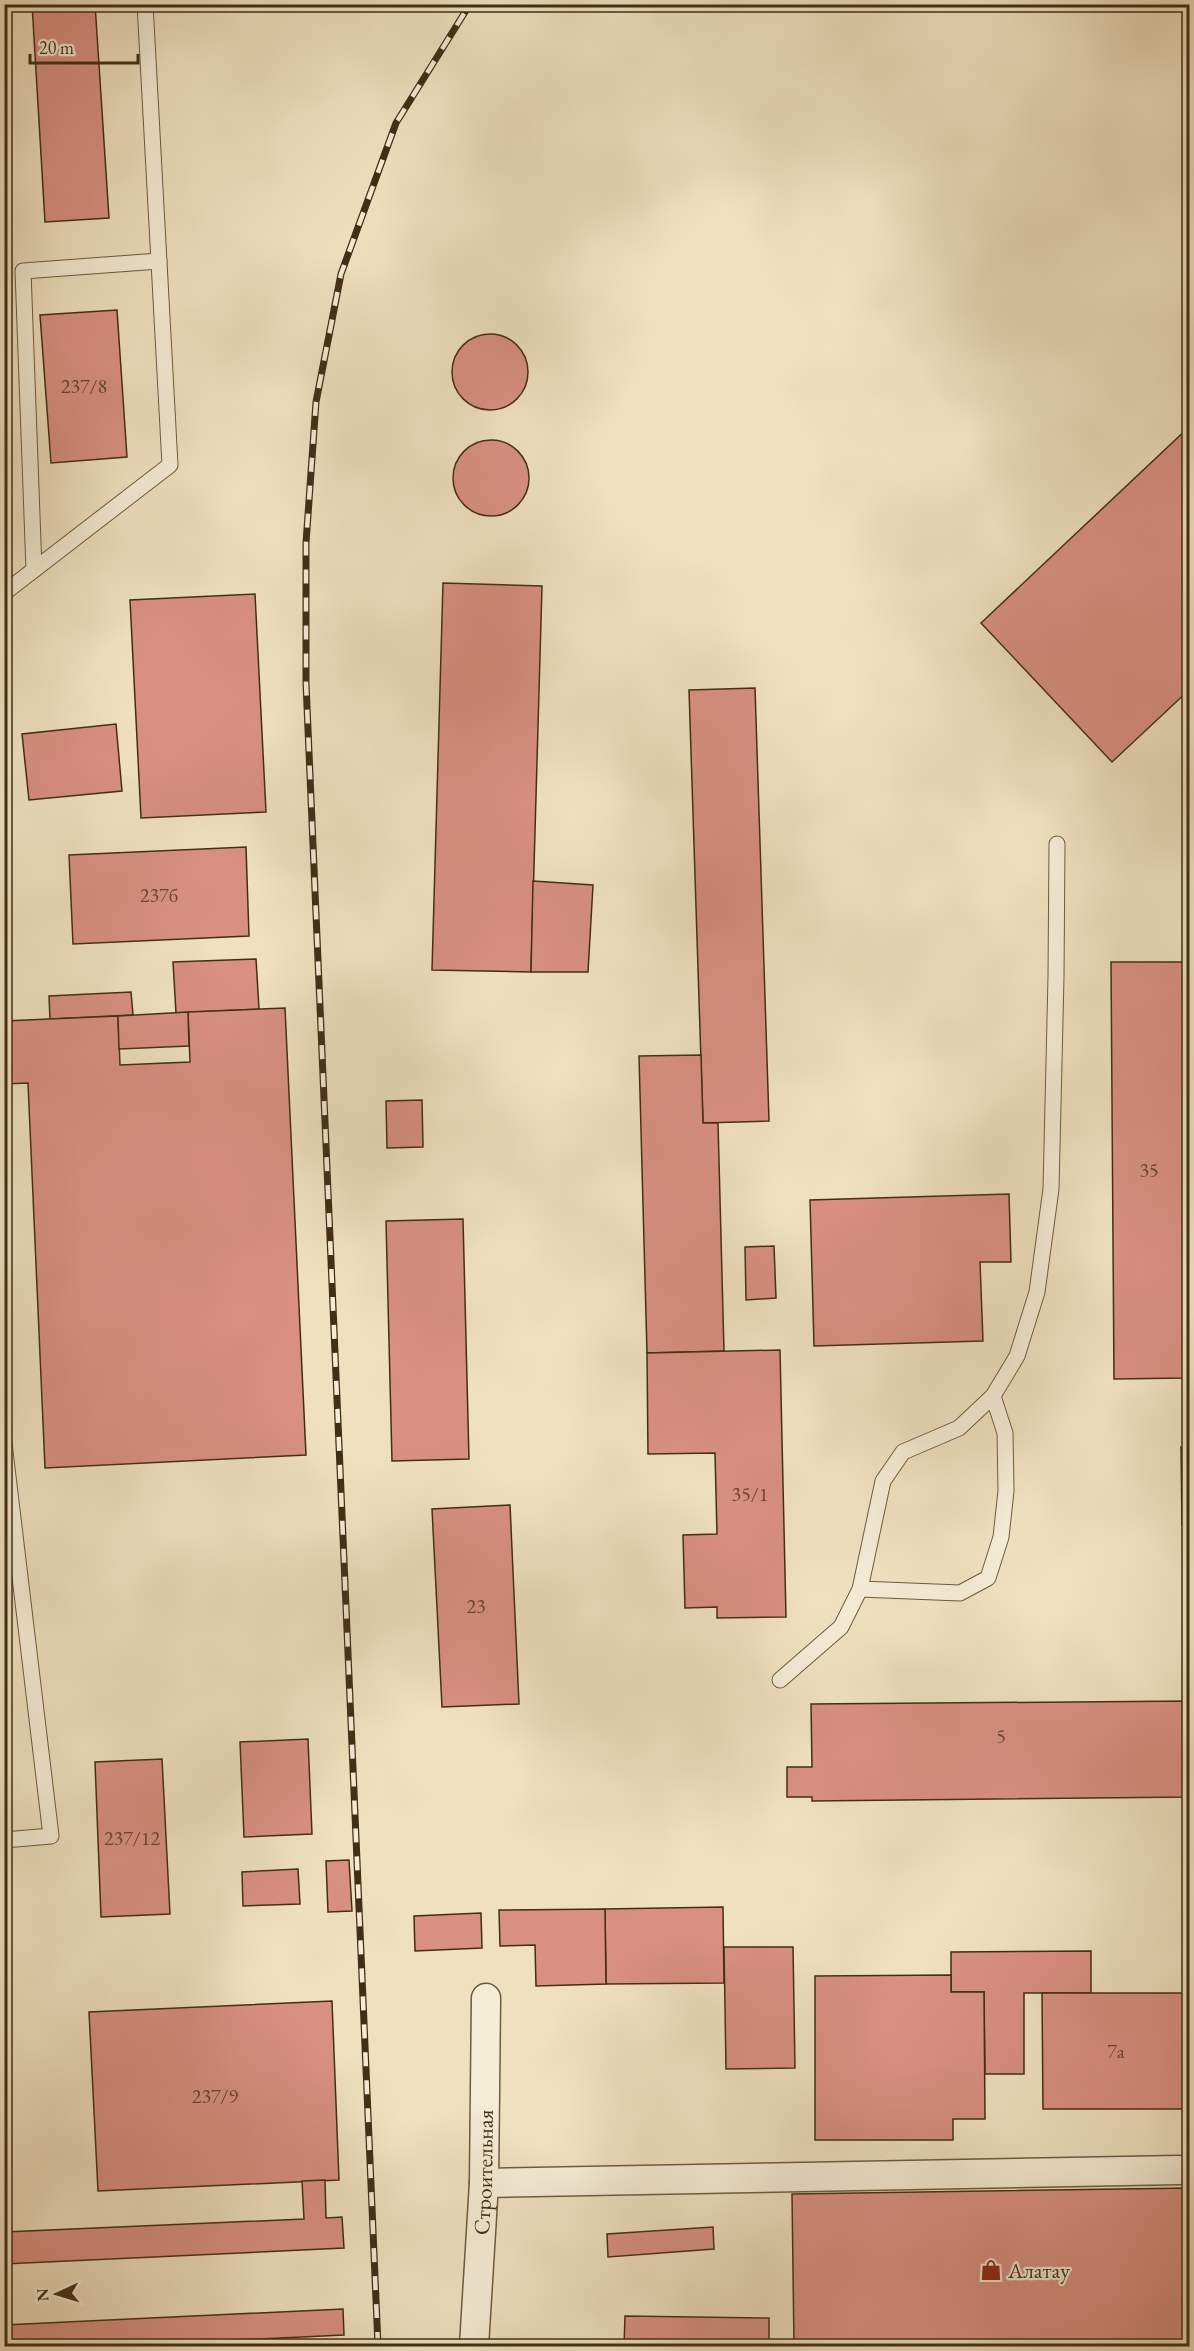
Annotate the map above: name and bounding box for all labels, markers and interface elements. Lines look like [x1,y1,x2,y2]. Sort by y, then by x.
scale bar [30,27,138,65]
text: 20 m [39,36,74,59]
house number: 237/8 [61,373,107,399]
house number: 237б [140,882,178,908]
house number: 35 [1139,1157,1159,1183]
house number: 35/1 [732,1481,768,1507]
house number: 23 [466,1593,486,1619]
house number: 5 [996,1723,1006,1749]
house number: 237/12 [104,1825,160,1851]
house number: 7а [1107,2038,1125,2064]
house number: 237/9 [192,2083,239,2109]
street label: Строительная [466,2109,499,2236]
place label: Алатау [1007,2256,1070,2285]
shop icon: Алатау [979,2258,1003,2282]
north arrow [27,2264,87,2324]
text: N [32,2288,53,2302]

